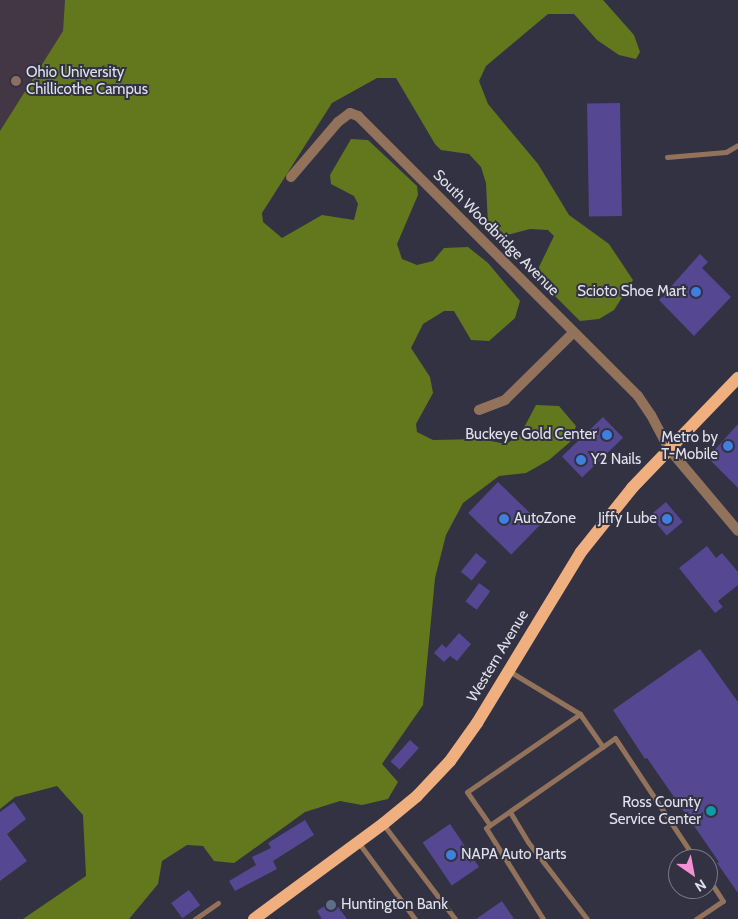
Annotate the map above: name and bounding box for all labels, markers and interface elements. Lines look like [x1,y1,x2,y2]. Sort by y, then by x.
place label: Ohio University Chillicothe Campus [26,63,148,98]
marker: Ohio University Chillicothe Campus [10,75,22,87]
street label: South Woodbridge Avenue [429,166,563,300]
place label: Scioto Shoe Mart [577,283,686,301]
marker: Scioto Shoe Mart [690,286,702,298]
place label: Buckeye Gold Center [465,426,597,444]
place label: Metro by T-Mobile [661,428,718,463]
marker: Buckeye Gold Center [601,429,613,441]
marker: Metro by T-Mobile [722,440,734,452]
place label: Y2 Nails [591,451,641,469]
marker: Y2 Nails [575,454,587,466]
place label: AutoZone [514,510,576,528]
place label: Jiffy Lube [598,510,657,528]
marker: AutoZone [498,513,510,525]
marker: Jiffy Lube [661,513,673,525]
street label: Western Avenue [463,607,533,705]
place label: Ross County Service Center [609,793,701,828]
marker: Ross County Service Center [705,805,717,817]
place label: NAPA Auto Parts [461,846,567,864]
marker: NAPA Auto Parts [445,849,457,861]
north arrow [668,849,718,899]
text: N [692,875,710,896]
place label: Huntington Bank [341,896,448,914]
marker: Huntington Bank [325,899,337,911]

